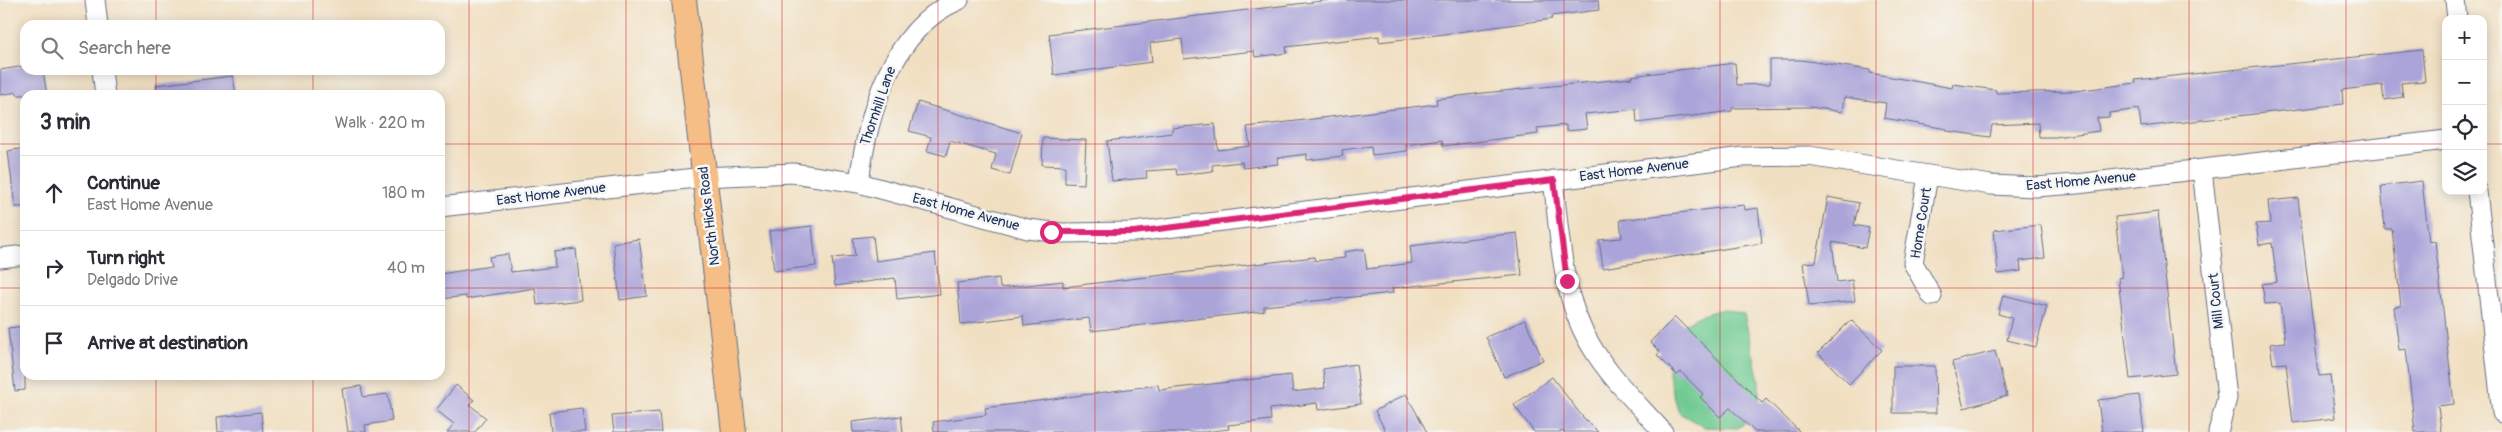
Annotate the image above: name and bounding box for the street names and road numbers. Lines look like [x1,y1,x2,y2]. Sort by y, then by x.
street label: Thornhill Lane [857,64,899,148]
street label: East Home Avenue [1578,155,1690,185]
street label: North Hicks Road [694,165,724,267]
street label: East Home Avenue [2025,168,2137,194]
street label: East Home Avenue [495,179,607,209]
street label: Home Court [1907,186,1935,260]
street label: East Home Avenue [911,190,1021,234]
street label: Mill Court [2205,272,2227,330]

